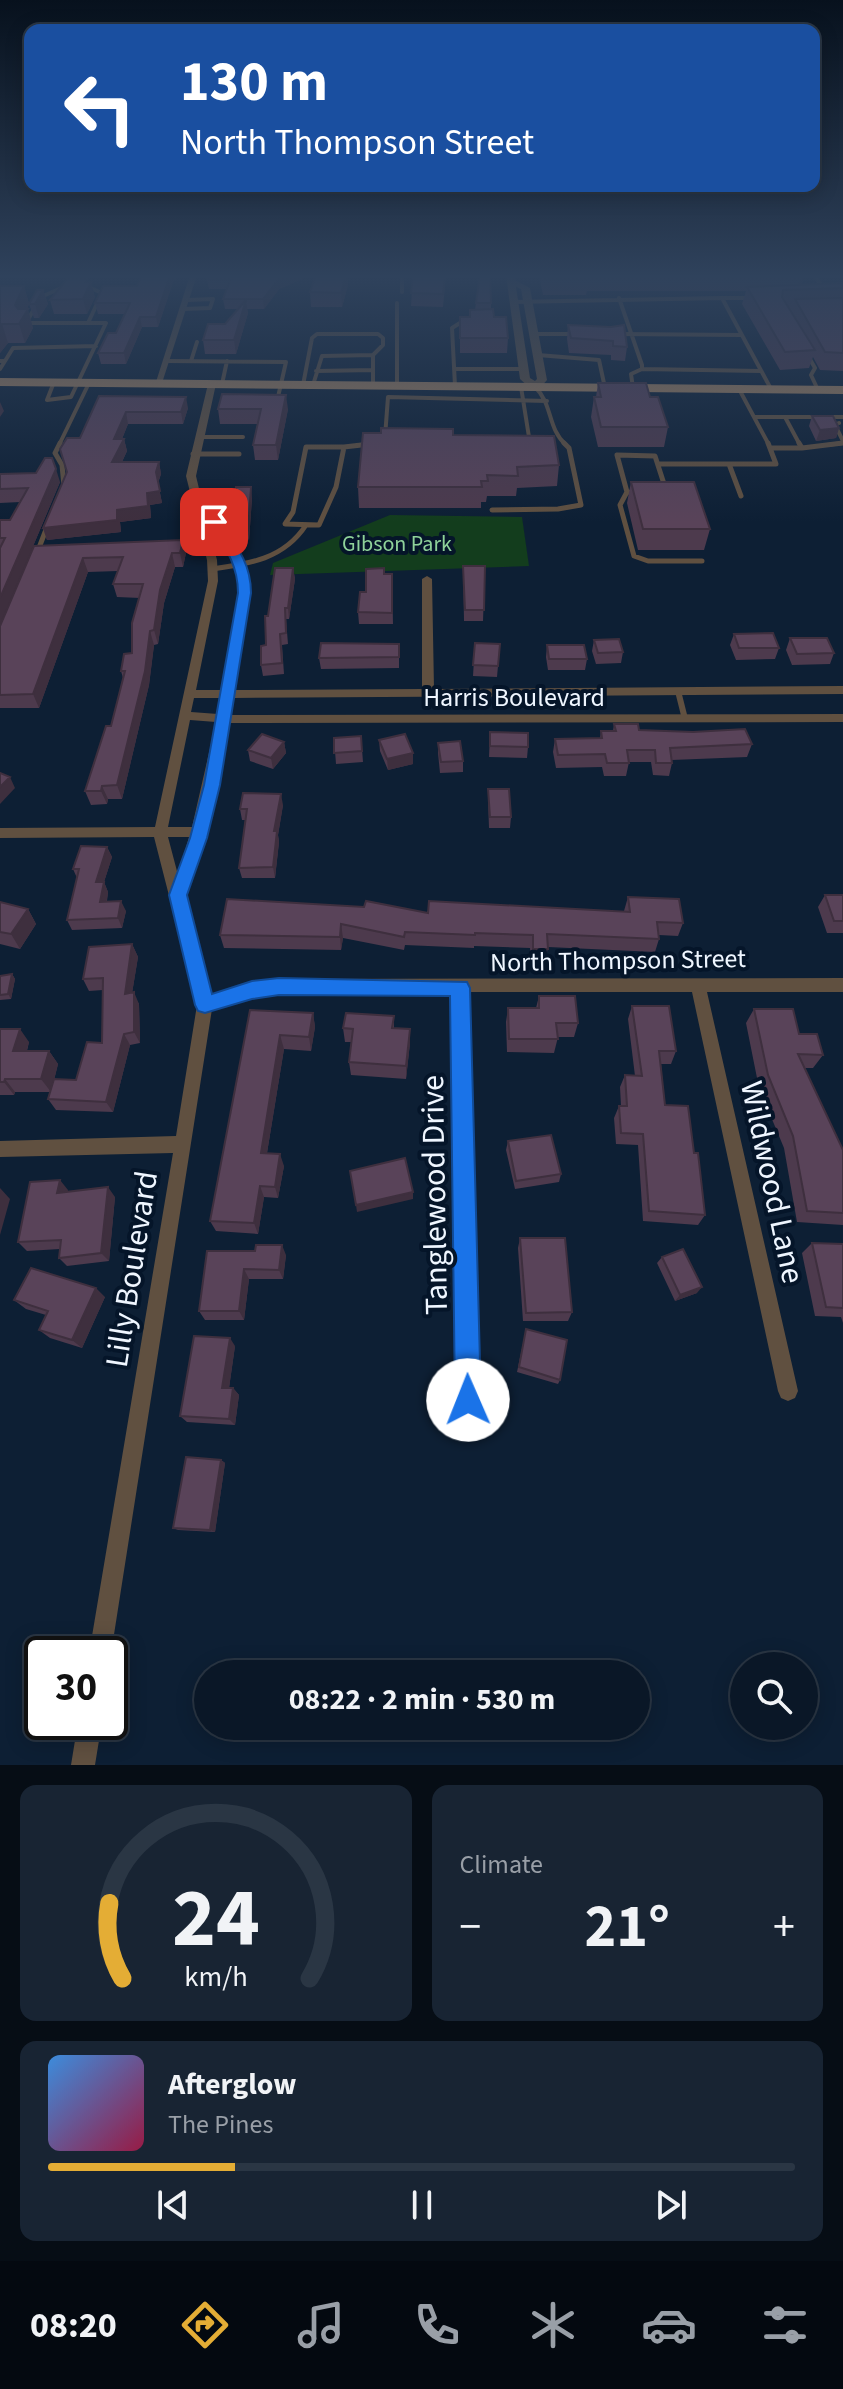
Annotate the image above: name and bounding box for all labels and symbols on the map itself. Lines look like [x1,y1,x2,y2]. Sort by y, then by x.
pin [180,488,248,556]
park label: Gibson Park [342,528,452,560]
street label: Harris Boulevard [423,679,605,716]
street label: North Thompson Street [490,940,746,981]
street label: Tanglewood Drive [410,1075,460,1315]
street label: Wildwood Lane [728,1077,816,1288]
street label: Lilly Boulevard [94,1168,170,1370]
position arrow [426,1358,510,1442]
speed limit sign: 30 [24,1636,128,1740]

